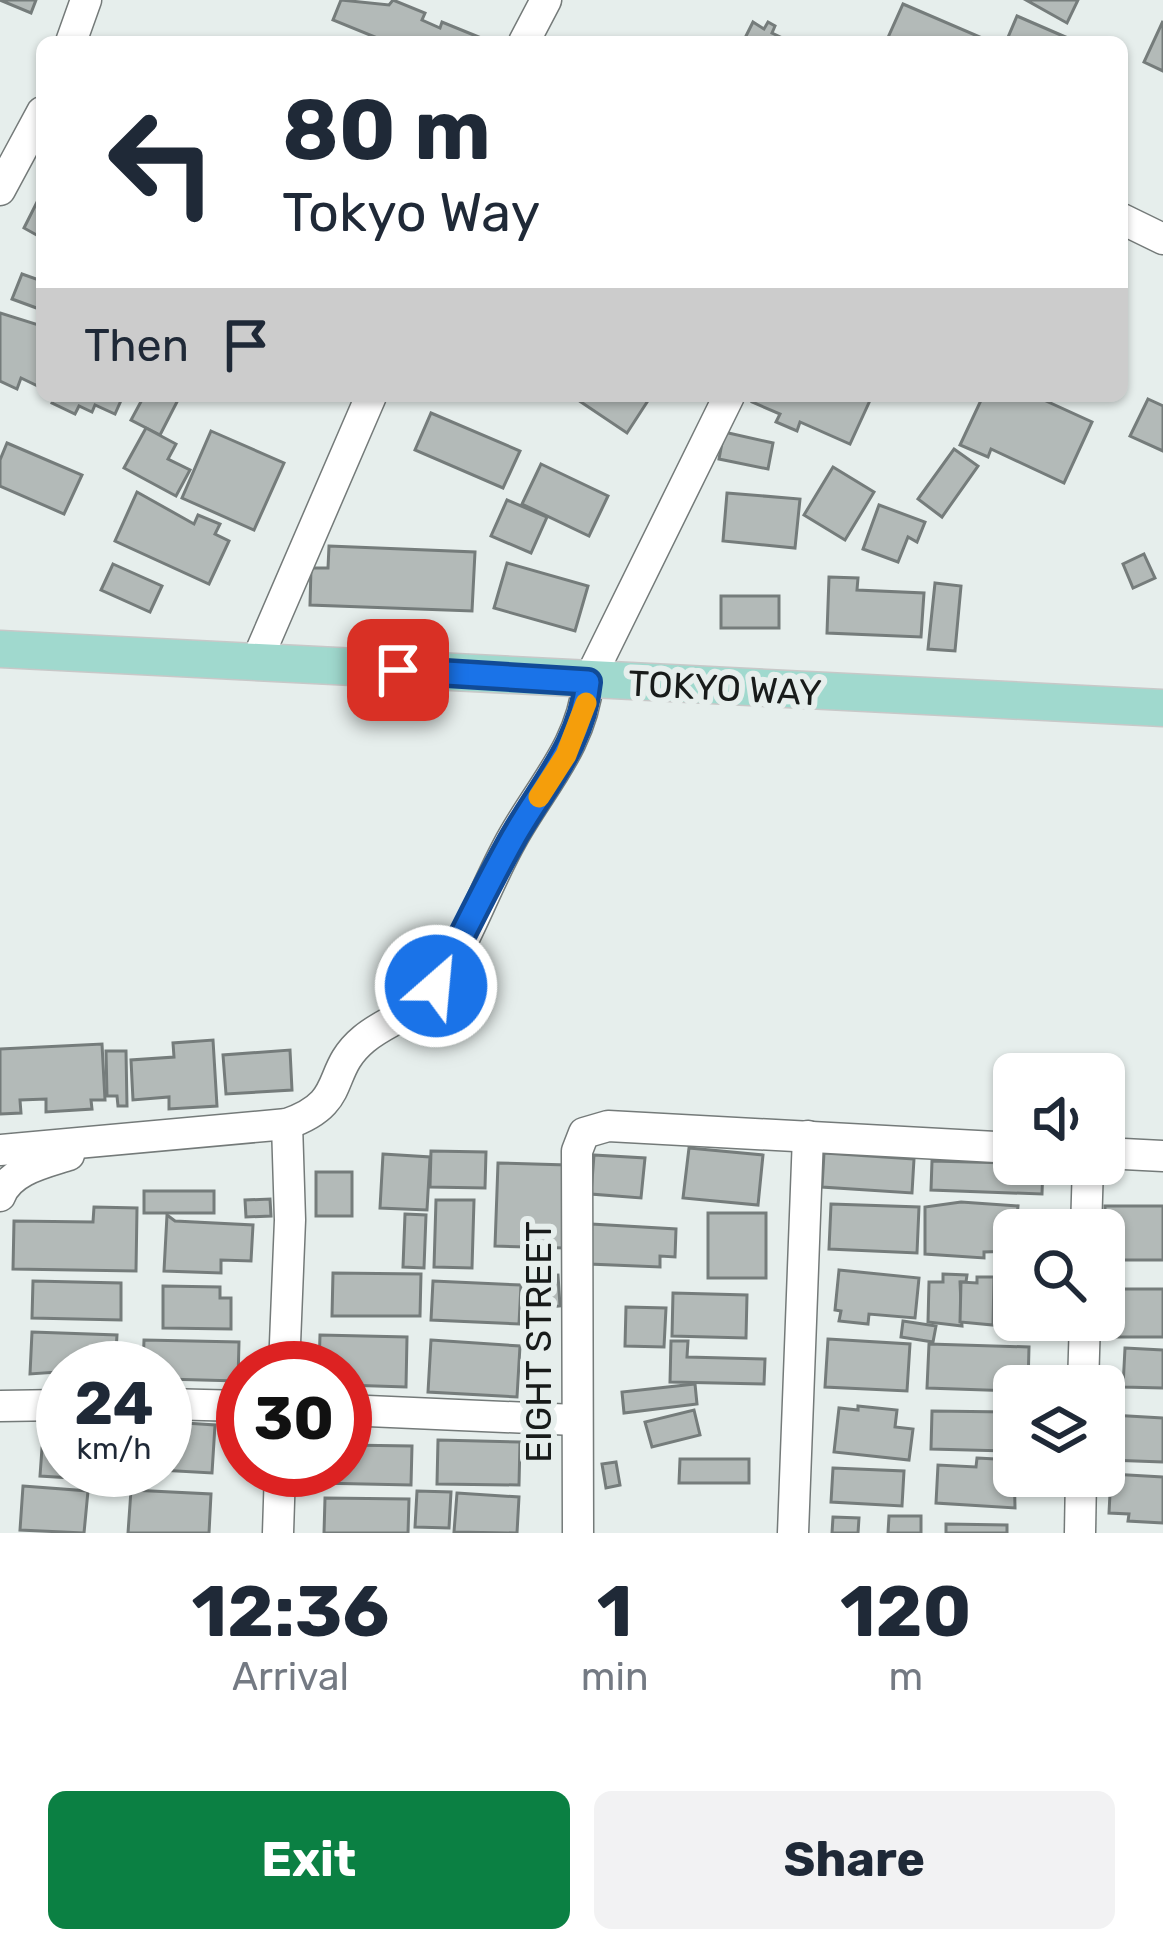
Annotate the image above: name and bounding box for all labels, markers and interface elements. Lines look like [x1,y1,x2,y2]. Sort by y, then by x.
text: 80 m [282,80,491,180]
icon: left [84,84,240,240]
text: Tokyo Way [282,181,540,245]
icon: arrive [213,312,279,378]
text: Then [84,319,189,372]
pin [347,619,449,721]
icon: arrive [365,637,431,703]
street label: TOKYO WAY [627,661,823,715]
position arrow [373,923,499,1049]
map controls [993,1053,1125,1497]
button: sound [993,1053,1125,1185]
button: search [993,1209,1125,1341]
street label: EIGHT STREET [517,1221,560,1463]
speed limit sign: 30 [216,1341,372,1497]
button: layers [993,1365,1125,1497]
text: 24 [74,1368,154,1439]
text: km/h [77,1431,151,1467]
text: 12:36 [191,1569,389,1654]
text: 1 [597,1569,633,1654]
text: 120 [840,1569,972,1654]
text: Arrival [232,1654,349,1700]
text: min [581,1654,649,1700]
text: m [888,1654,923,1700]
button: Exit [48,1791,570,1929]
button: Share [594,1791,1115,1929]

